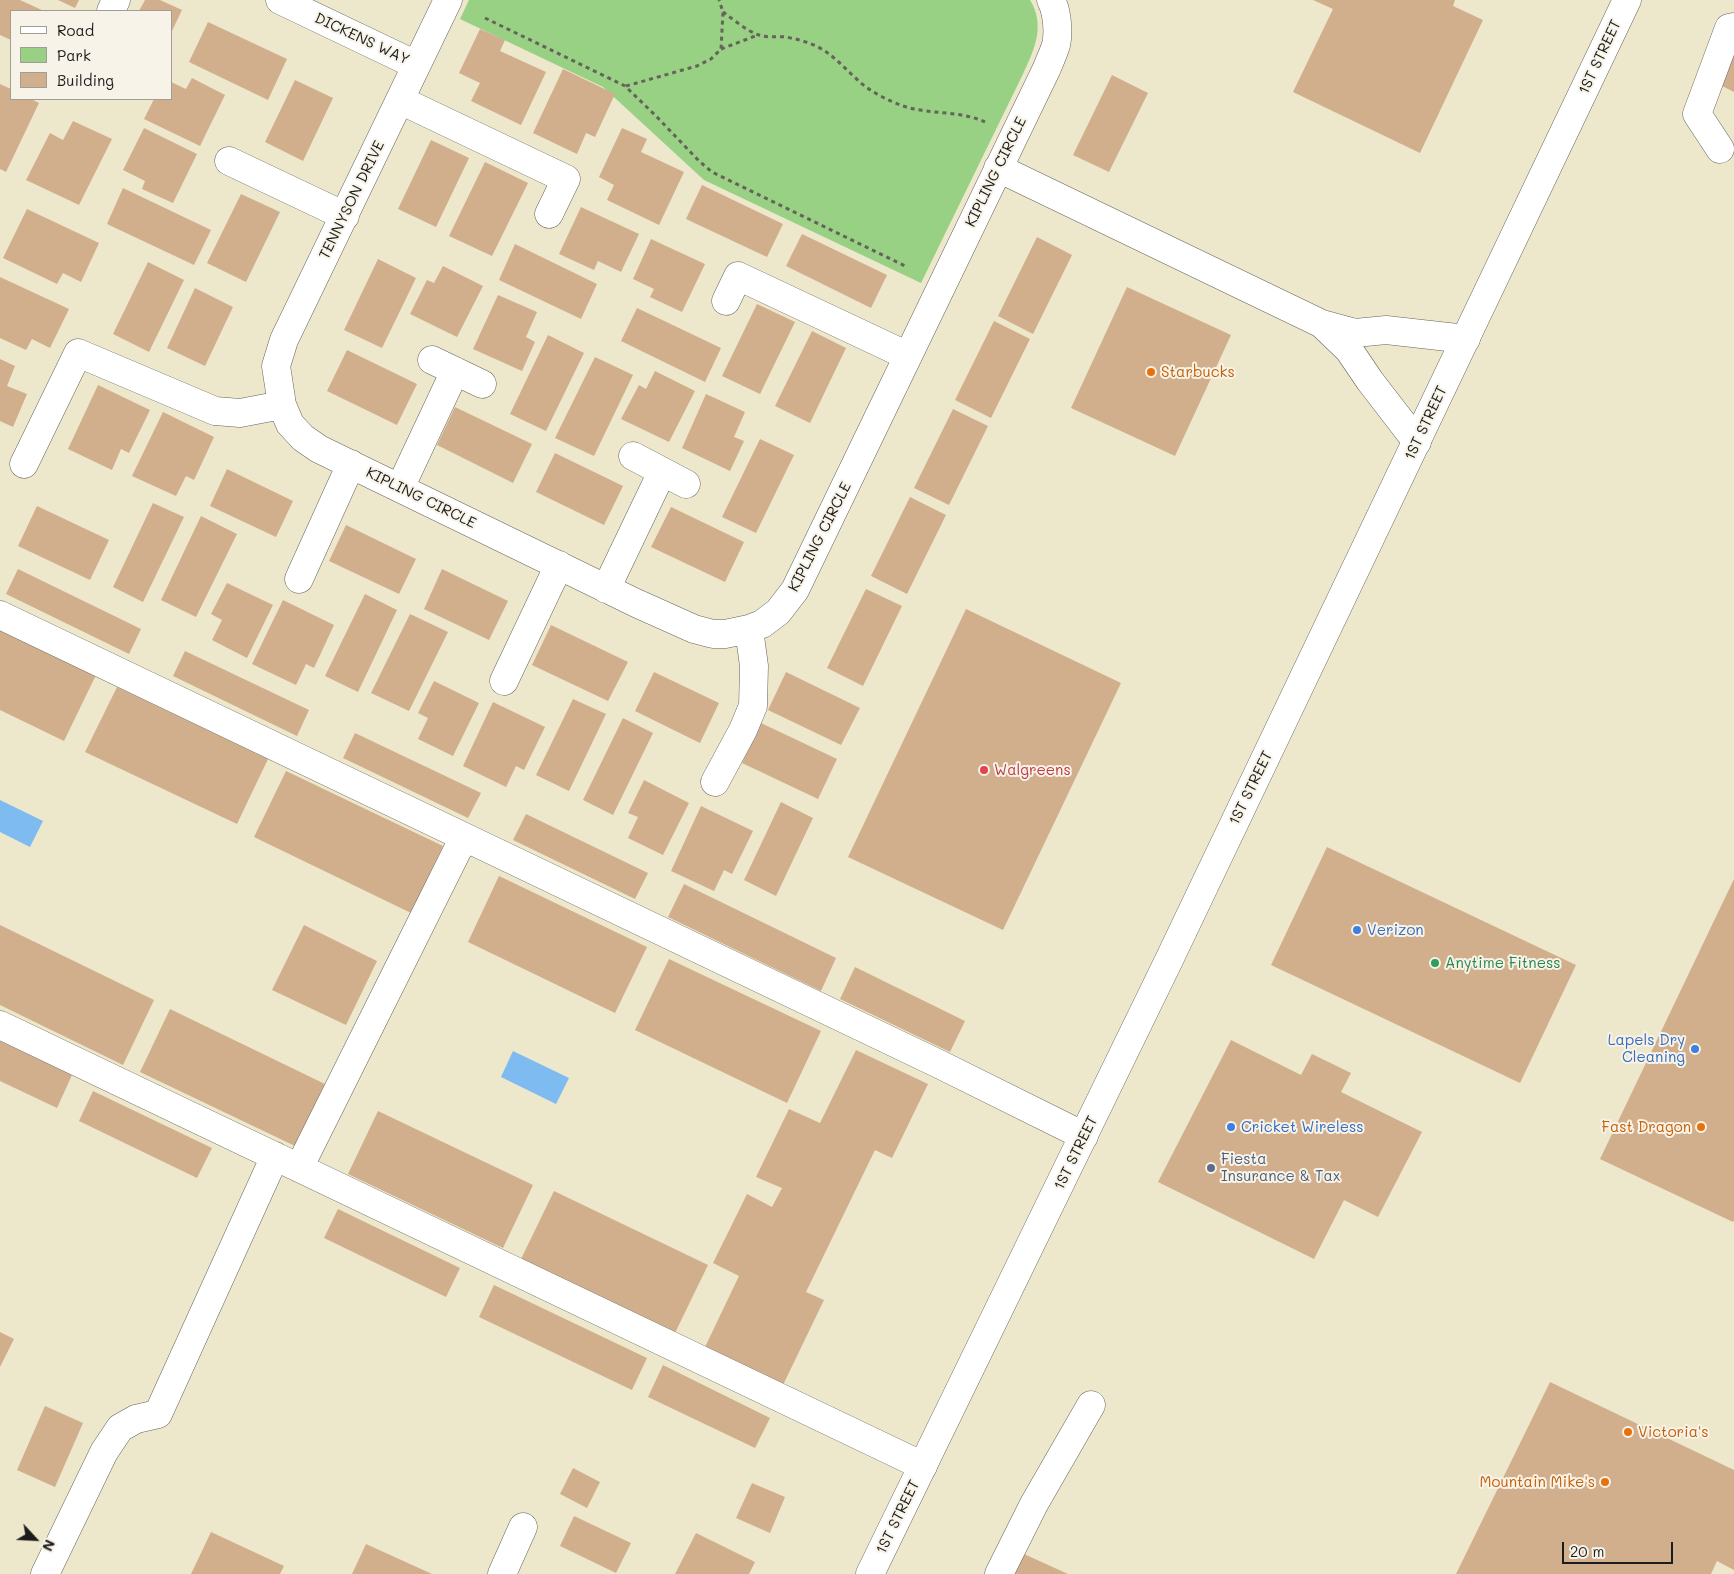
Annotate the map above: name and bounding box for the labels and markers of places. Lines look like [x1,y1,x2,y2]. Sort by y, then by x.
place label: Starbucks [1161,363,1235,381]
marker: Starbucks [1145,366,1157,378]
place label: Walgreens [994,761,1071,779]
marker: Walgreens [978,764,990,776]
place label: Verizon [1367,921,1424,939]
marker: Verizon [1351,924,1363,936]
place label: Anytime Fitness [1445,954,1560,972]
marker: Anytime Fitness [1429,957,1441,969]
place label: Lapels Dry Cleaning [1608,1031,1685,1066]
marker: Lapels Dry Cleaning [1689,1043,1701,1055]
place label: Cricket Wireless [1241,1118,1364,1136]
place label: Fast Dragon [1601,1118,1691,1136]
marker: Cricket Wireless [1225,1121,1237,1133]
marker: Fast Dragon [1695,1121,1707,1133]
place label: Fiesta Insurance & Tax [1221,1150,1340,1185]
marker: Fiesta Insurance & Tax [1205,1162,1217,1174]
place label: Victoria's [1638,1423,1709,1441]
marker: Victoria's [1622,1426,1634,1438]
place label: Mountain Mike's [1480,1473,1595,1491]
marker: Mountain Mike's [1599,1476,1611,1488]

